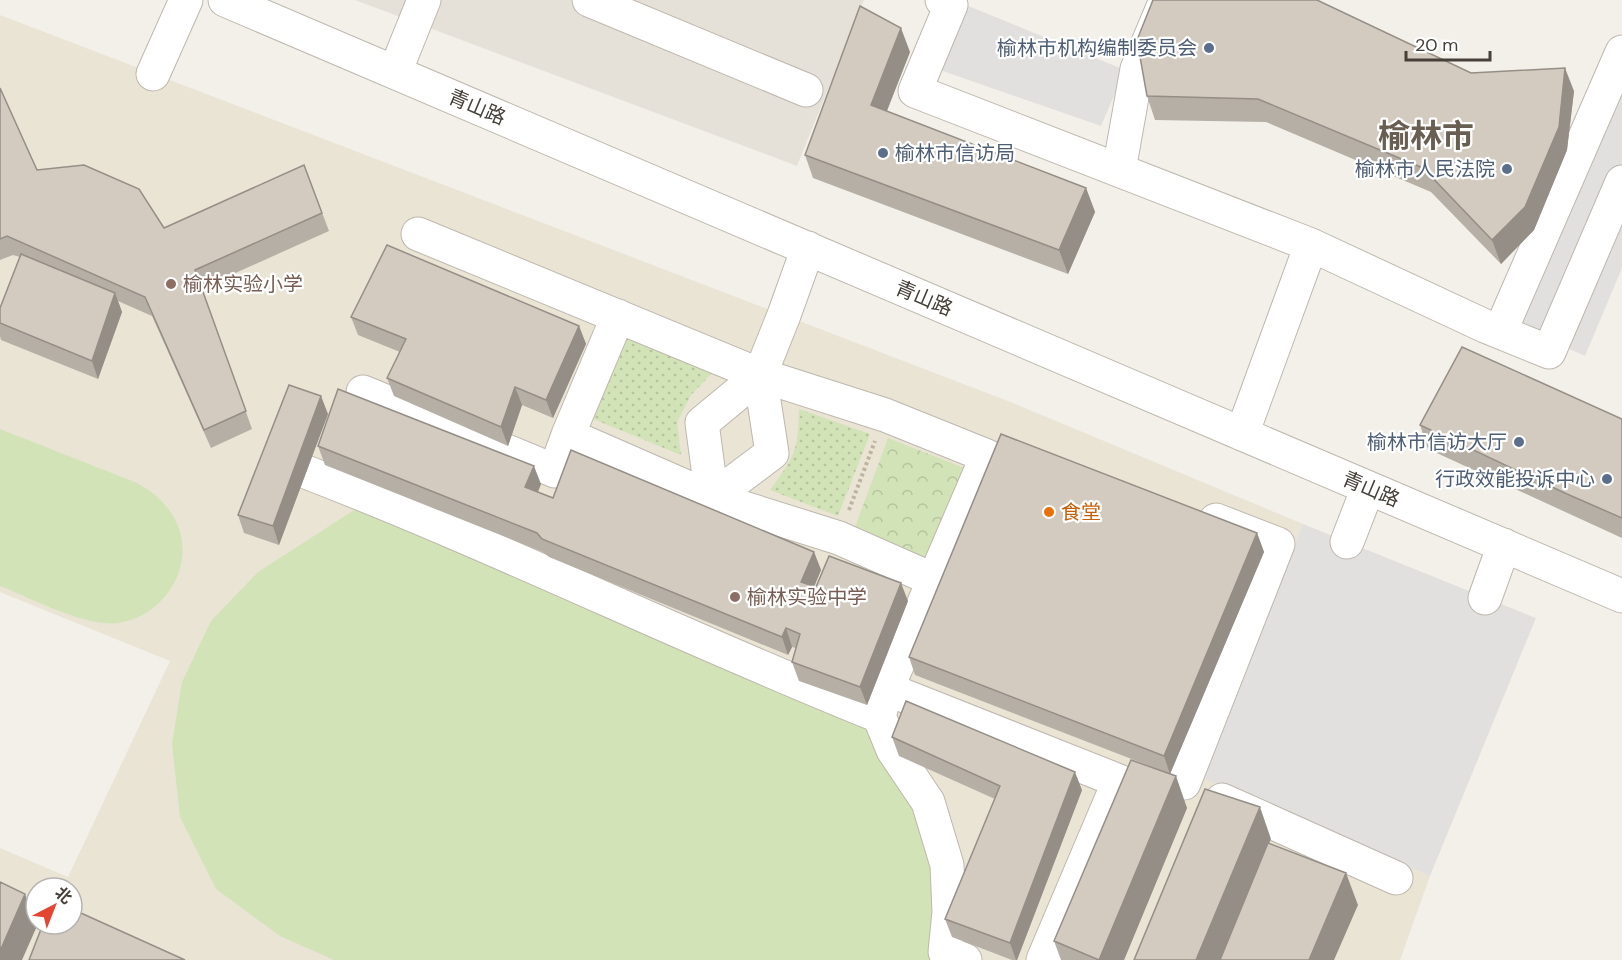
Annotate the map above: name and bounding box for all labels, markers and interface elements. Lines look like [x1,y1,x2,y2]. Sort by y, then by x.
scale bar [1406,24,1490,62]
text: 20 m [1415,33,1458,57]
place label: 榆林市机构编制委员会 [997,35,1197,61]
marker: 榆林市机构编制委员会 [1202,41,1216,55]
street label: 青山路 [444,83,510,131]
district label: 榆林市 [1378,115,1474,157]
place label: 榆林市信访局 [895,140,1015,166]
marker: 榆林市信访局 [876,146,890,160]
place label: 榆林市人民法院 [1355,156,1495,182]
marker: 榆林市人民法院 [1500,162,1514,176]
place label: 榆林实验小学 [183,271,303,297]
street label: 青山路 [891,274,957,322]
marker: 榆林实验小学 [164,277,178,291]
place label: 榆林市信访大厅 [1367,429,1507,455]
marker: 榆林市信访大厅 [1512,435,1526,449]
street label: 青山路 [1338,465,1404,513]
place label: 行政效能投诉中心 [1435,466,1595,492]
marker: 行政效能投诉中心 [1600,472,1614,486]
place label: 食堂 [1061,499,1101,525]
marker: 食堂 [1042,505,1056,519]
place label: 榆林实验中学 [747,584,867,610]
marker: 榆林实验中学 [728,590,742,604]
north arrow [24,876,84,936]
text: 北 [51,882,77,908]

